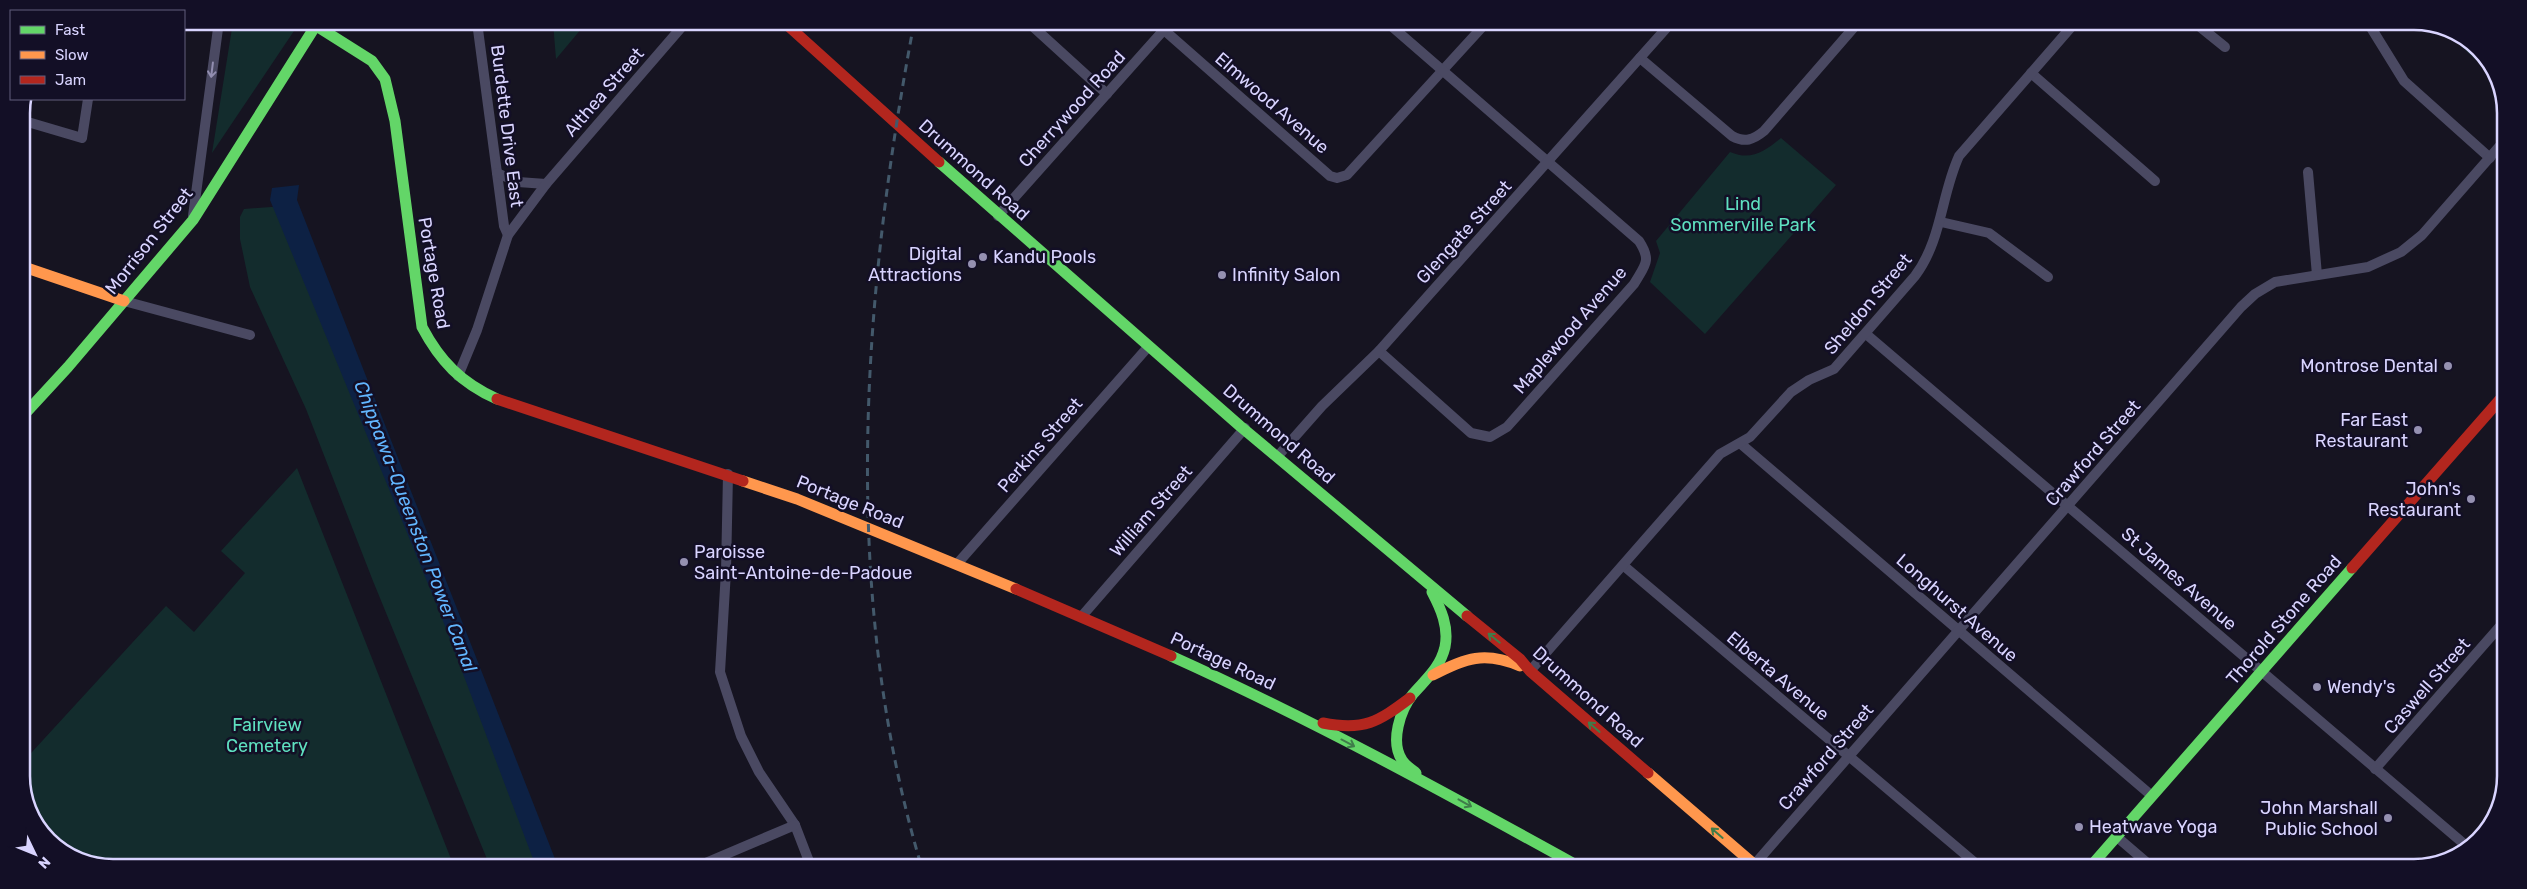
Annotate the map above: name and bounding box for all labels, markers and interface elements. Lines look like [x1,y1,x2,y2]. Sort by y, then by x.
legend [10,10,185,100]
text: Fast [55,21,85,39]
street label: Burdette Drive East [486,43,528,209]
street label: Althea Street [559,43,649,141]
text: Slow [55,46,88,64]
street label: Cherrywood Road [1014,46,1130,172]
street label: Elmwood Avenue [1211,48,1333,158]
one-way arrow [207,61,217,77]
text: Jam [55,71,86,89]
street label: Drummond Road [914,115,1034,225]
street label: Glengate Street [1412,176,1516,288]
street label: Morrison Street [100,183,198,299]
park label: Lind Sommerville Park [1670,193,1816,236]
street label: Portage Road [413,215,455,331]
place label: Digital Attractions [868,243,962,286]
place label: Kandu Pools [993,246,1096,268]
street label: Sheldon Street [1819,249,1917,359]
marker: Kandu Pools [977,251,989,263]
marker: Digital Attractions [966,258,978,270]
street label: Maplewood Avenue [1509,262,1631,398]
place label: Infinity Salon [1232,264,1340,286]
marker: Infinity Salon [1216,269,1228,281]
place label: Montrose Dental [2300,355,2438,377]
marker: Montrose Dental [2442,360,2454,372]
water label: Chippawa-Queenston Power Canal [349,377,482,675]
street label: Drummond Road [1219,379,1339,489]
street label: Perkins Street [993,393,1087,497]
street label: Crawford Street [2041,395,2145,511]
place label: Far East Restaurant [2315,409,2408,452]
marker: Far East Restaurant [2412,424,2424,436]
street label: William Street [1105,461,1197,561]
street label: Portage Road [793,471,907,533]
place label: John's Restaurant [2368,478,2461,521]
marker: John's Restaurant [2465,493,2477,505]
street label: St James Avenue [2117,523,2241,635]
place label: Paroisse Saint-Antoine-de-Padoue [694,541,912,584]
street label: Longhurst Avenue [1892,549,2022,667]
street label: Thorold Stone Road [2222,551,2346,689]
marker: Paroisse Saint-Antoine-de-Padoue [678,556,690,568]
street label: Portage Road [1167,627,1279,695]
street label: Elberta Avenue [1722,627,1834,725]
one-way arrow [1488,633,1501,644]
street label: Caswell Street [2379,633,2475,739]
street label: Drummond Road [1528,642,1648,752]
place label: Wendy's [2327,676,2395,698]
marker: Wendy's [2311,681,2323,693]
street label: Crawford Street [1774,699,1878,815]
park label: Fairview Cemetery [226,714,308,757]
one-way arrow [1588,721,1601,732]
one-way arrow [1340,738,1355,748]
place label: John Marshall Public School [2260,797,2378,840]
one-way arrow [1457,798,1472,808]
marker: John Marshall Public School [2382,812,2394,824]
place label: Heatwave Yoga [2089,816,2217,838]
marker: Heatwave Yoga [2073,821,2085,833]
one-way arrow [1711,827,1724,839]
north arrow [10,829,60,879]
text: N [34,853,54,872]

